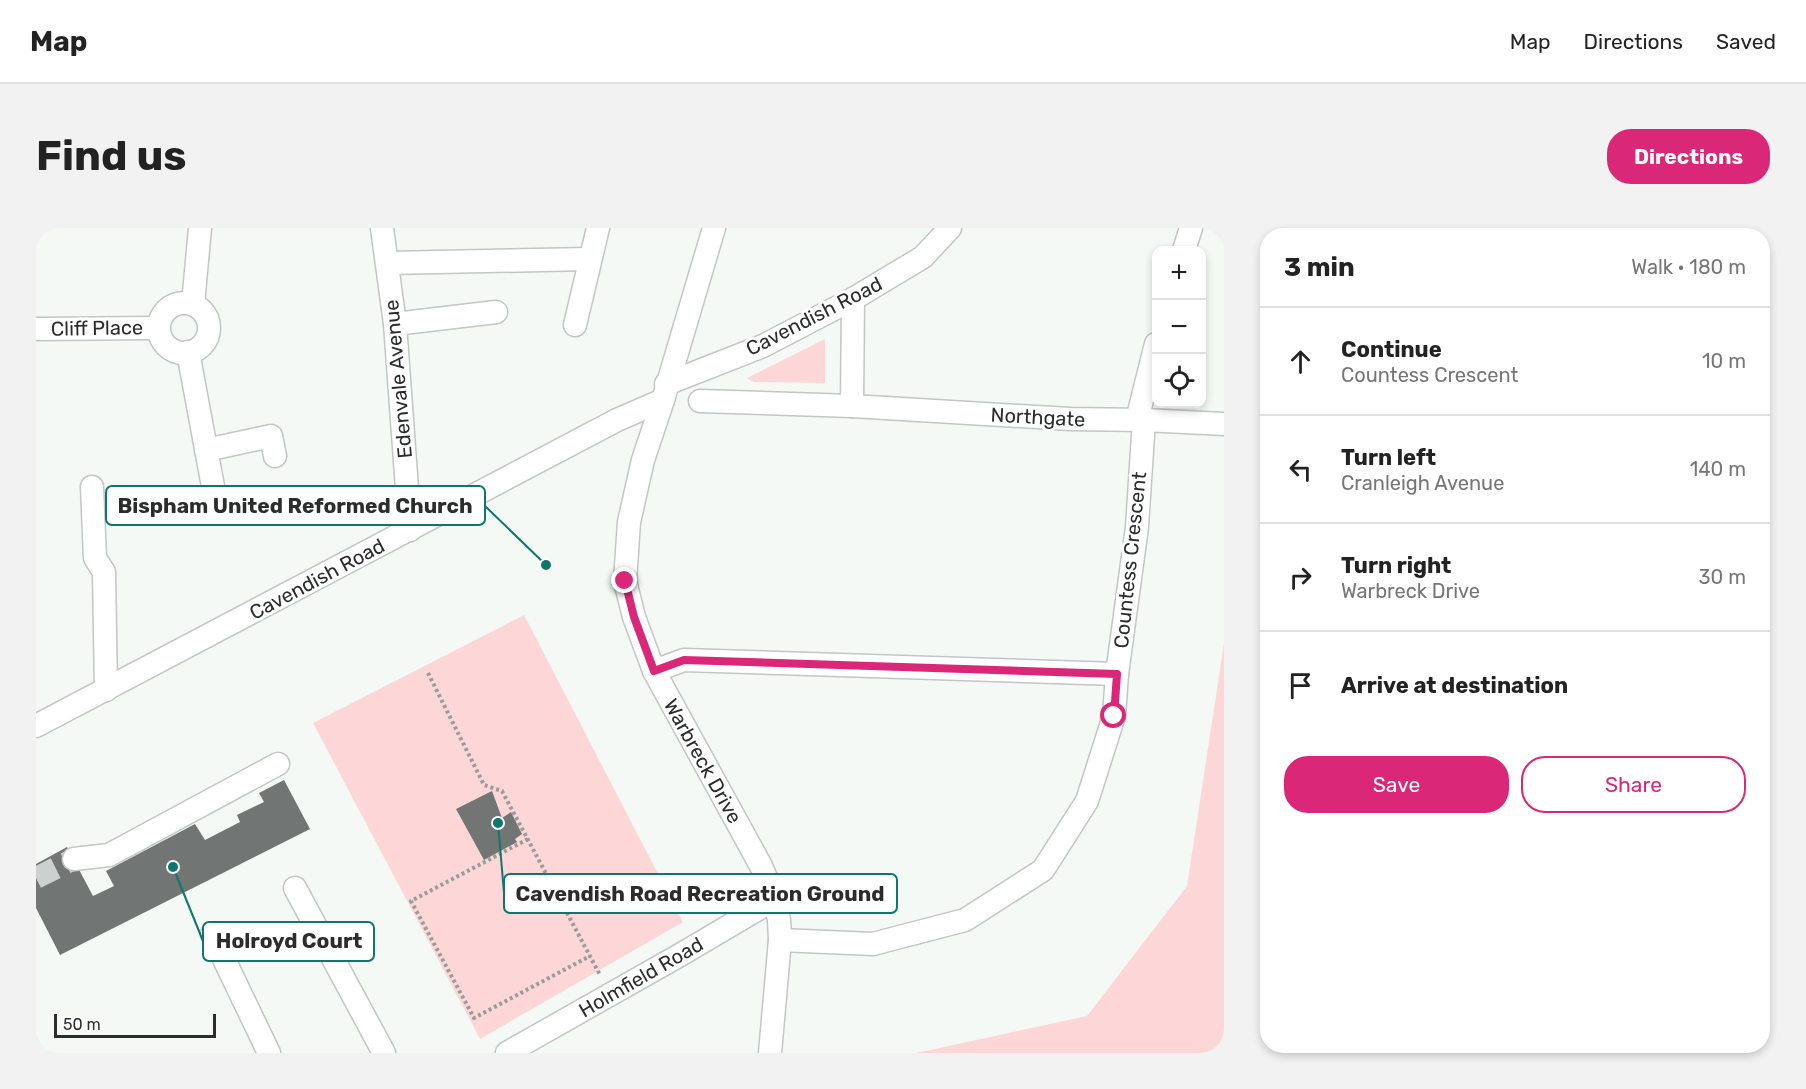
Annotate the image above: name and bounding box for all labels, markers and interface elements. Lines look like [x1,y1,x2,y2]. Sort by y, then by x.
text: Map [30,25,87,58]
text: Map [1510,29,1551,54]
text: Directions [1584,29,1683,54]
text: Saved [1716,29,1776,54]
button: Directions [1607,129,1770,184]
text: Find us [36,131,187,181]
map controls [1152,246,1206,408]
button: + [1152,246,1206,300]
text: 3 min [1284,252,1355,283]
text: Walk · 180 m [1631,255,1746,279]
street label: Cavendish Road [742,271,886,361]
street label: Edenvale Avenue [379,299,417,459]
button: − [1152,300,1206,354]
street label: Cliff Place [51,315,143,341]
text: Continue [1341,336,1442,363]
icon: ahead [1284,345,1317,378]
text: 10 m [1702,349,1746,373]
button: locate [1152,354,1206,408]
text: Countess Crescent [1341,363,1518,387]
street label: Northgate [990,403,1086,431]
text: Turn left [1341,444,1436,471]
icon: left [1284,453,1317,486]
text: 140 m [1690,457,1746,481]
street label: Countess Crescent [1109,470,1151,649]
text: Cranleigh Avenue [1341,471,1504,495]
callout: Bispham United Reformed Church [106,486,485,525]
text: Bispham United Reformed Church [117,493,473,518]
street label: Cavendish Road [245,533,389,625]
text: Turn right [1341,552,1451,579]
icon: right [1284,561,1317,594]
text: 30 m [1699,565,1746,589]
route end [611,567,637,593]
text: Warbreck Drive [1341,579,1480,603]
icon: arrive [1284,669,1317,702]
text: Arrive at destination [1341,672,1568,699]
street label: Warbreck Drive [659,694,747,828]
route start [1100,702,1126,728]
button: Save [1284,756,1509,813]
button: Share [1521,756,1746,813]
callout: Cavendish Road Recreation Ground [504,874,897,913]
text: Cavendish Road Recreation Ground [516,881,884,906]
callout: Holroyd Court [203,922,374,961]
text: Holroyd Court [216,928,362,953]
street label: Holmfield Road [575,932,707,1022]
scale bar [54,1011,216,1038]
text: 50 m [63,1015,101,1034]

